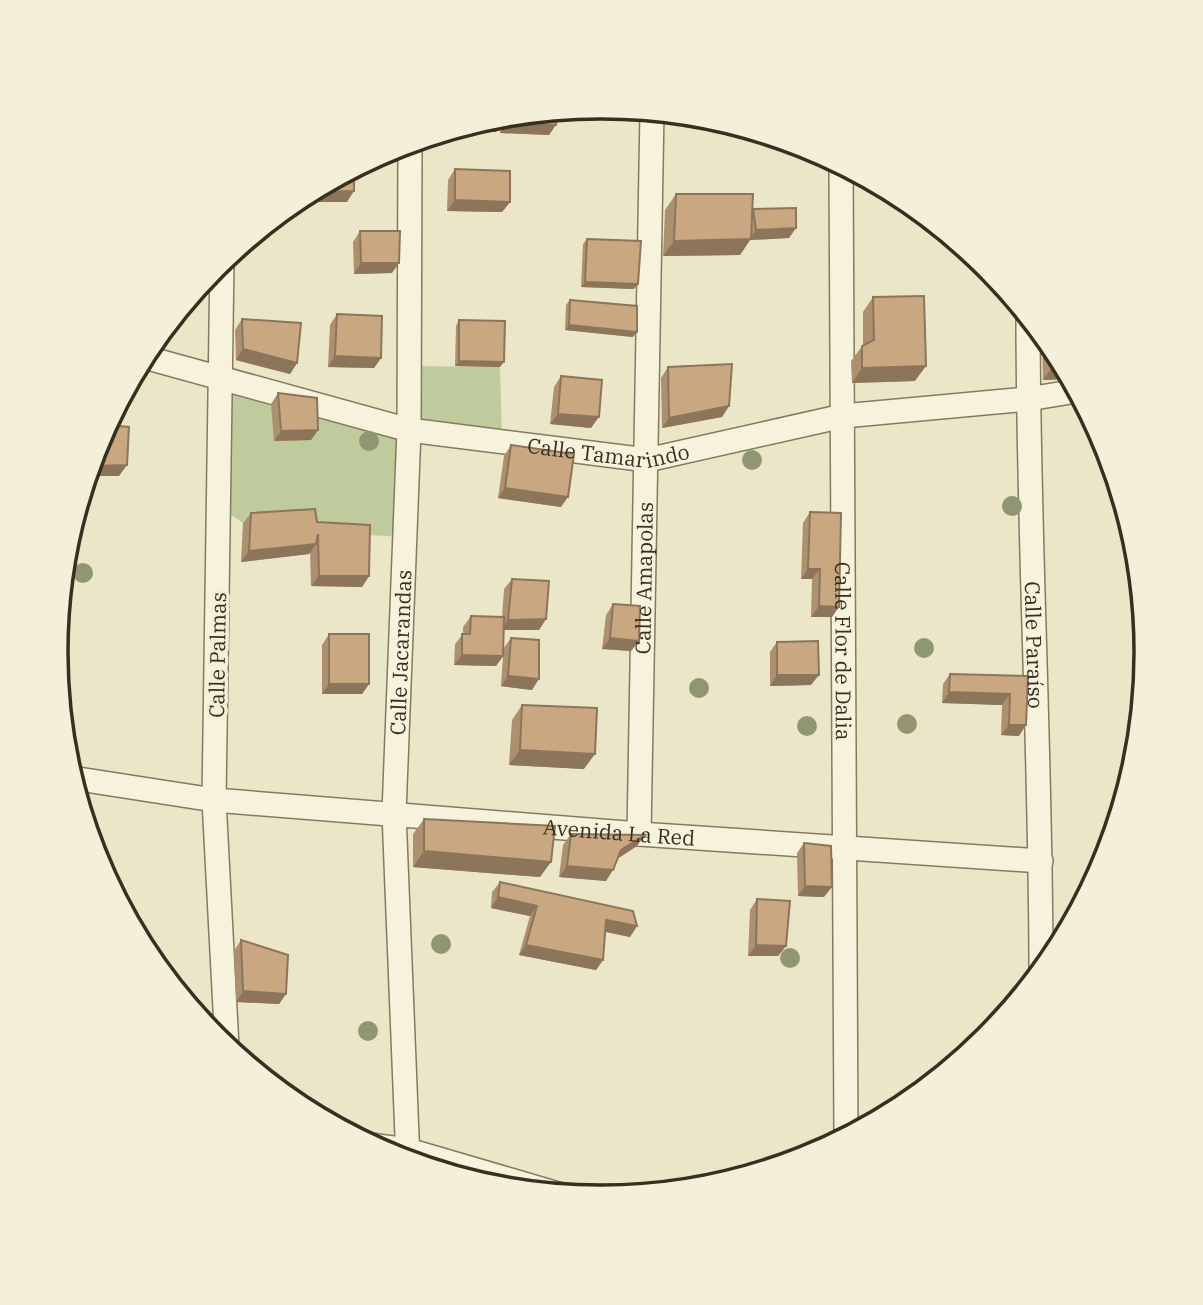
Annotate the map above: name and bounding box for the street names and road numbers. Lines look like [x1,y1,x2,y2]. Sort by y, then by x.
street label: Calle Tamarindo [526,431,692,474]
street label: Calle Amapolas [628,502,659,655]
street label: Calle Flor de Dalia [829,562,858,740]
street label: Calle Jacarandas [383,569,418,736]
street label: Calle Paraíso [1019,581,1050,709]
street label: Calle Palmas [202,592,232,718]
street label: Avenida La Red [542,812,696,852]

